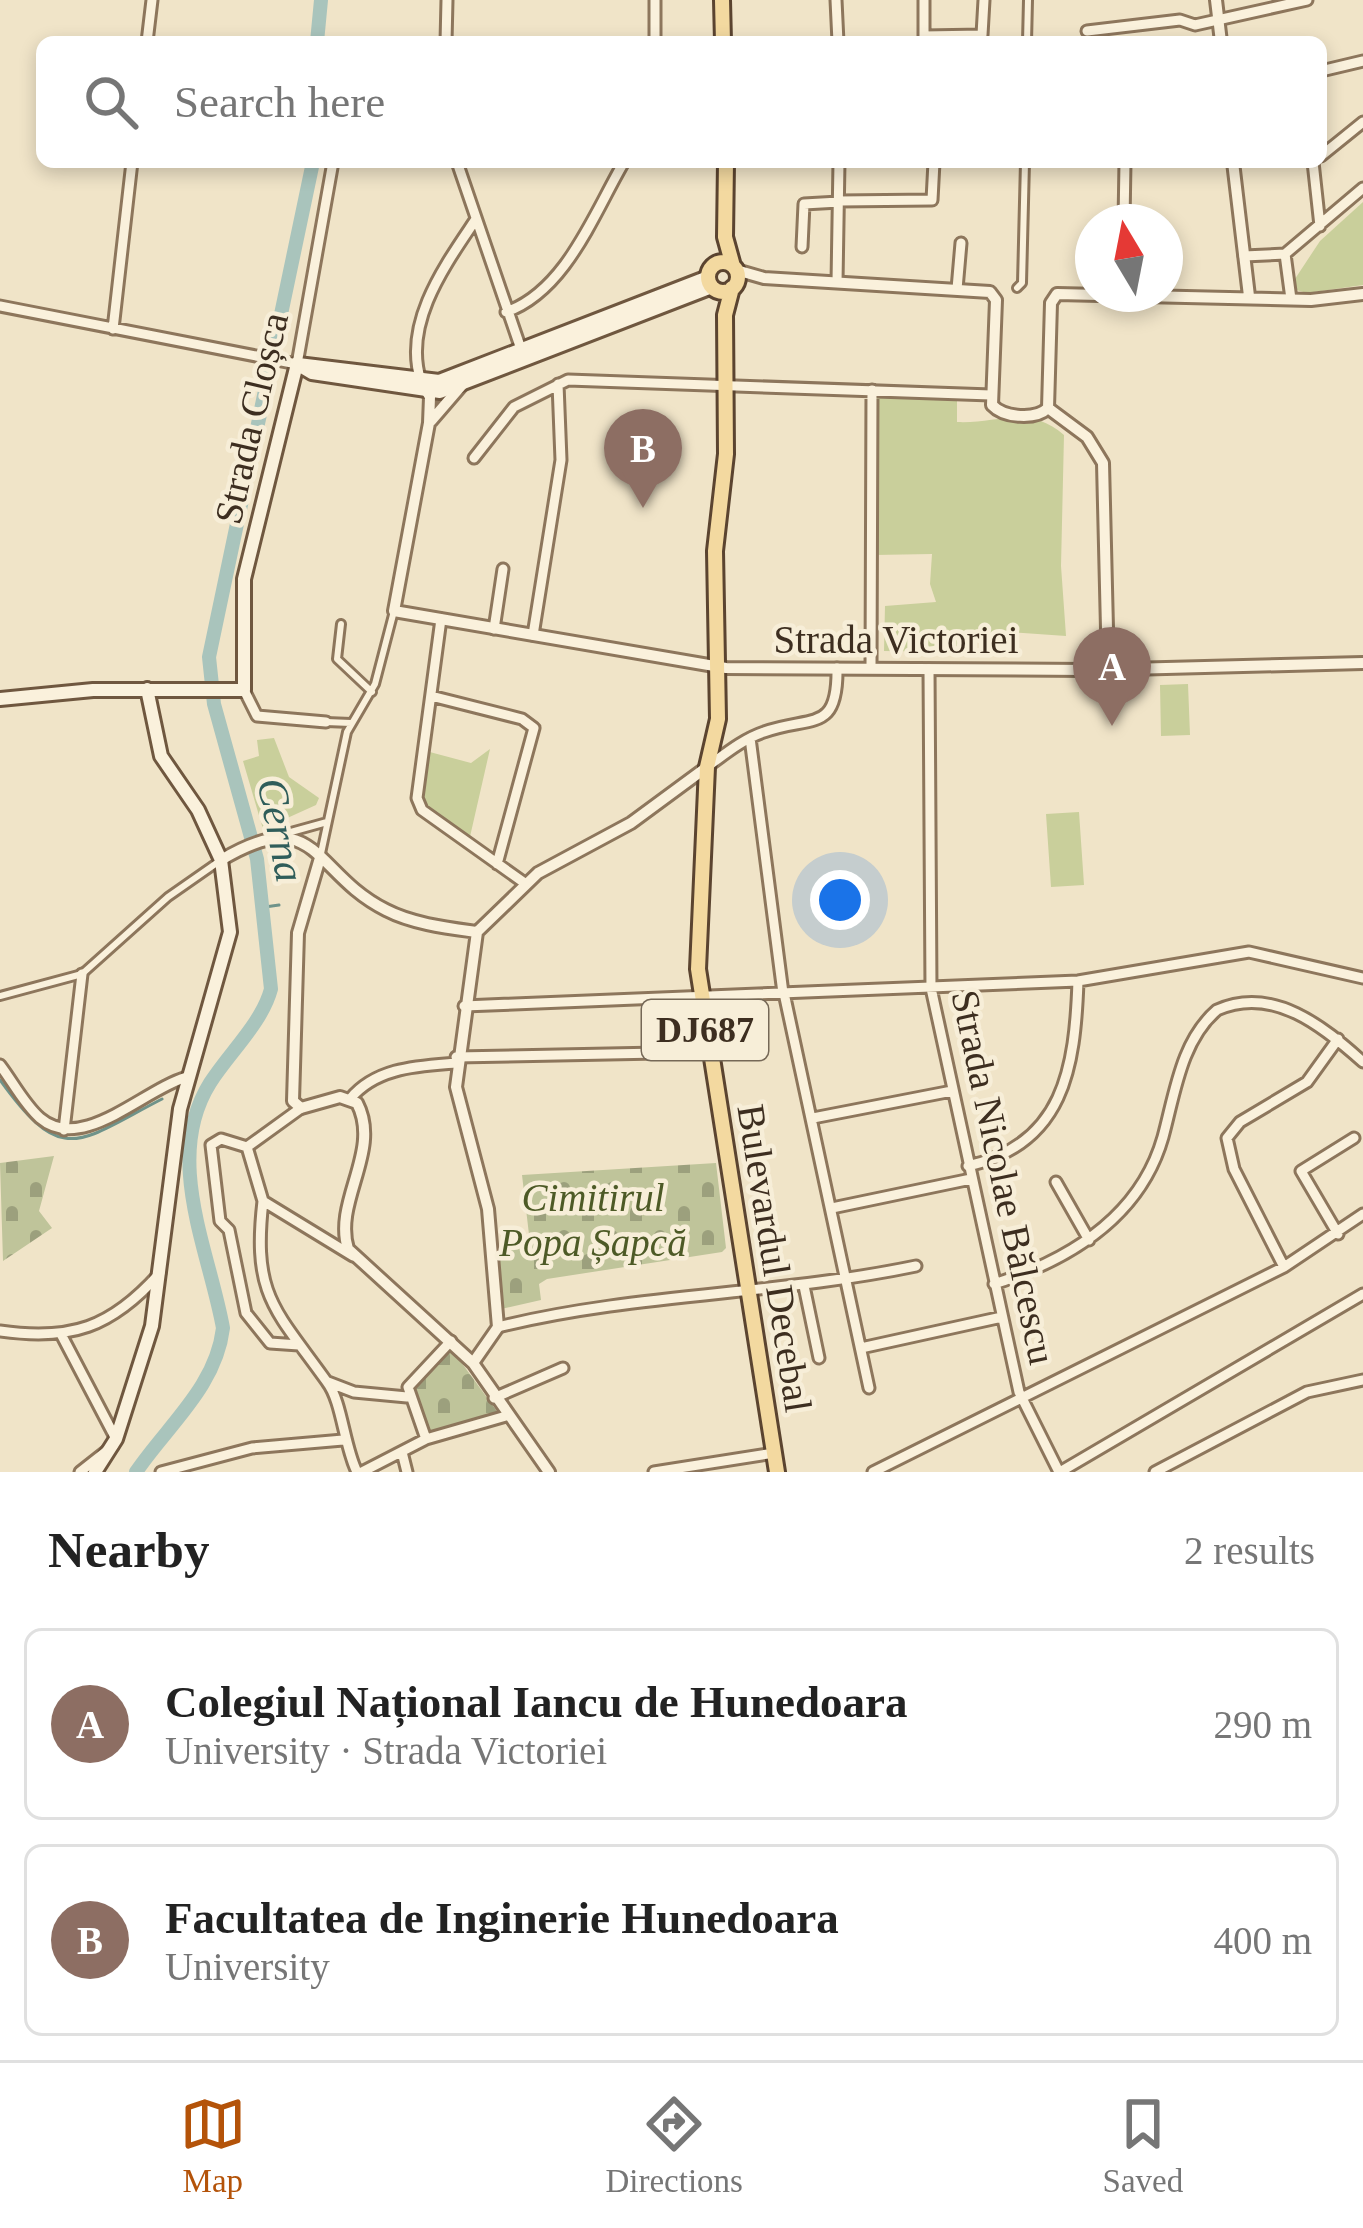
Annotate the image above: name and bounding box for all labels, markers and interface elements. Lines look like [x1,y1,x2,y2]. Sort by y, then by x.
search box [36,36,1327,168]
icon: search [78,69,144,135]
text: Search here [174,77,385,127]
north arrow [1075,204,1183,312]
street label: Strada Cloșca [206,308,297,528]
pin: B [604,409,682,508]
street label: Strada Victoriei [774,618,1019,661]
pin: A [1073,627,1151,726]
water label: Cerna [248,774,314,886]
your location [810,870,870,930]
street label: Strada Nicolae Bălcescu [943,986,1065,1368]
road number: DJ687 [642,1000,768,1060]
street label: Bulevardul Decebal [729,1101,821,1415]
park label: Cimitirul Popa Șapcă [498,1176,687,1265]
text: Nearby [48,1522,209,1578]
text: 2 results [1184,1529,1315,1572]
text: Colegiul Național Iancu de Hunedoara [165,1677,908,1727]
text: A [76,1703,104,1746]
text: 290 m [1213,1703,1312,1746]
text: University · Strada Victoriei [165,1729,607,1772]
text: Facultatea de Inginerie Hunedoara [165,1893,839,1943]
text: B [77,1919,103,1962]
text: 400 m [1213,1919,1312,1962]
text: University [165,1945,330,1988]
tab: Map [180,2091,246,2200]
tab: Directions [605,2091,743,2200]
tab: Saved [1103,2091,1183,2200]

